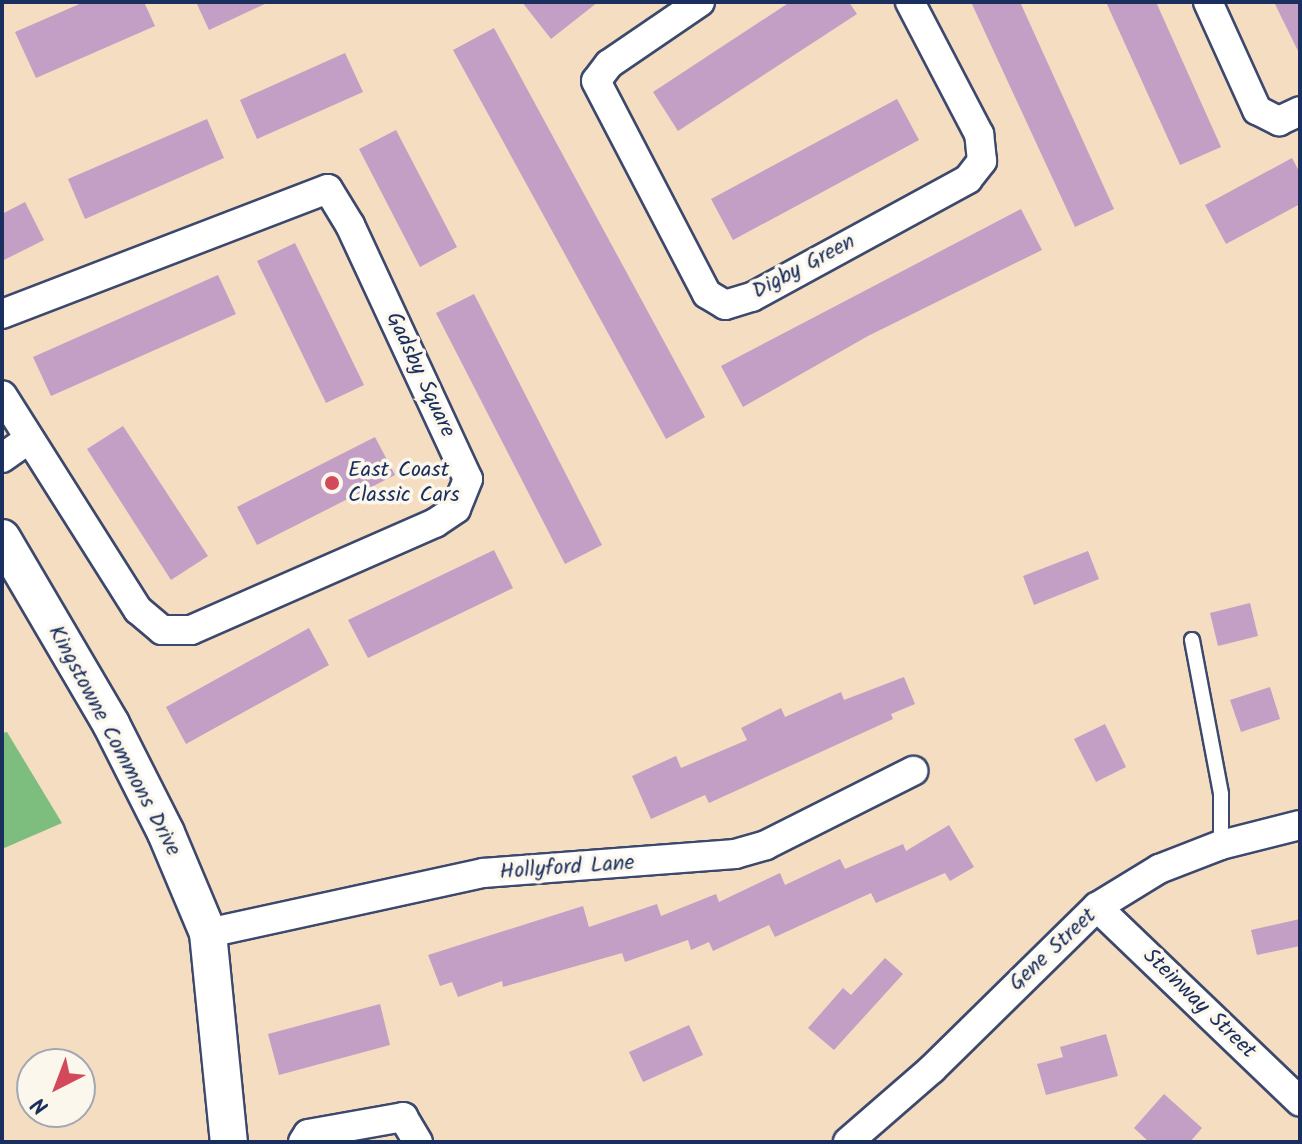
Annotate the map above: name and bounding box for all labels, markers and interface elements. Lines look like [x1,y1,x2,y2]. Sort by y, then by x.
street label: Digby Green [748,229,860,305]
street label: Gadsby Square [380,308,460,442]
place label: East Coast Classic Cars [348,457,460,508]
marker: East Coast Classic Cars [323,474,341,492]
street label: Kingstowne Commons Drive [42,621,186,861]
street label: Hollyford Lane [499,850,635,886]
street label: Gene Street [1004,903,1102,997]
street label: Steinway Street [1137,943,1261,1065]
north arrow [16,1048,96,1128]
text: N [24,1087,58,1122]

